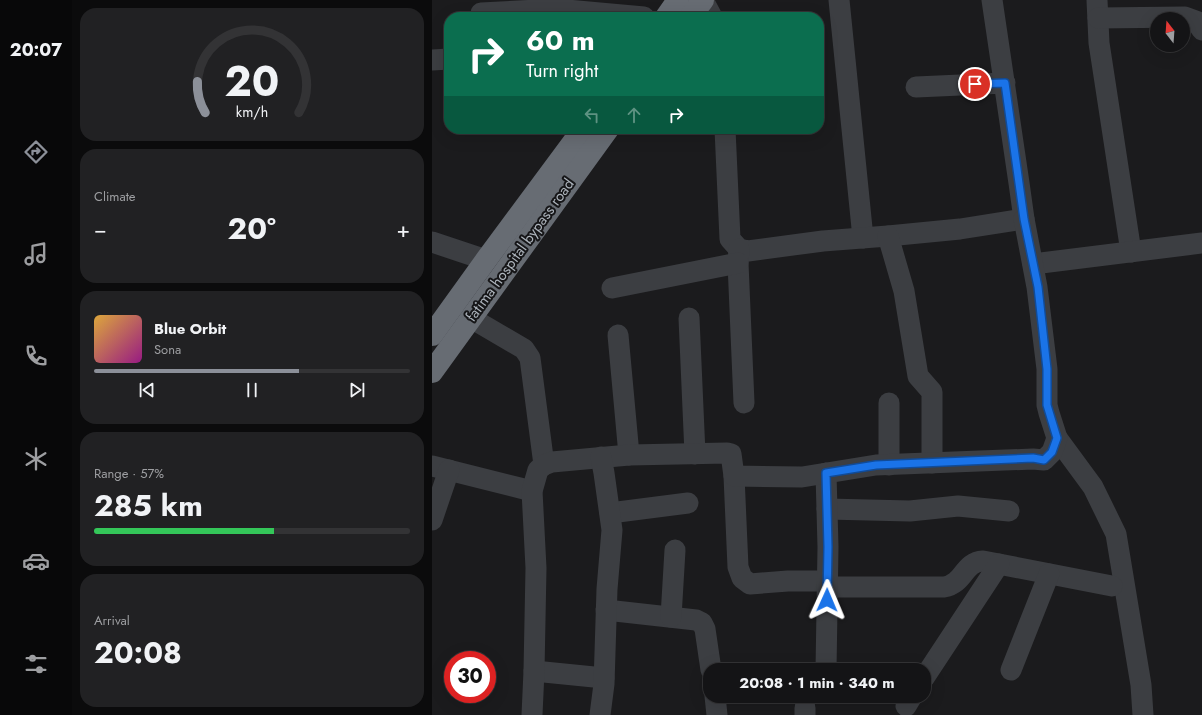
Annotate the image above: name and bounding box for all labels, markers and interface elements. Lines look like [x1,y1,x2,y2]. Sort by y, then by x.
north arrow [1150,12,1190,52]
map controls [1150,12,1190,52]
text: 60 m [526,20,595,61]
icon: right [460,28,512,80]
text: 20:07 [10,37,62,63]
text: 20 [225,51,279,112]
text: Turn right [526,58,598,84]
pin [958,67,992,101]
icon: arrive [964,73,986,95]
text: km/h [236,101,268,121]
icon: left [581,104,603,126]
icon: ahead [623,104,645,126]
icon: right [665,104,687,126]
icon: directions [22,138,50,166]
street label: fatima hospital bypass road [461,174,579,326]
text: Climate [94,187,135,206]
text: 20° [228,207,276,250]
text: − [94,213,107,245]
text: + [396,213,410,245]
icon: music [22,240,50,268]
text: Blue Orbit [154,318,226,340]
text: Sona [154,340,181,359]
icon: phone [22,342,50,370]
icon: previous [136,379,158,401]
icon: pause [241,379,263,401]
icon: next [346,379,368,401]
icon: climate [22,445,50,473]
text: Range · 57% [94,464,164,483]
text: 285 km [94,484,203,527]
icon: car [22,547,50,575]
position arrow [806,579,848,621]
text: Arrival [94,611,130,630]
text: 20:08 [94,631,182,674]
icon: filters [22,650,50,678]
speed limit sign: 30 [444,651,496,703]
text: 20:08 · 1 min · 340 m [739,672,895,694]

